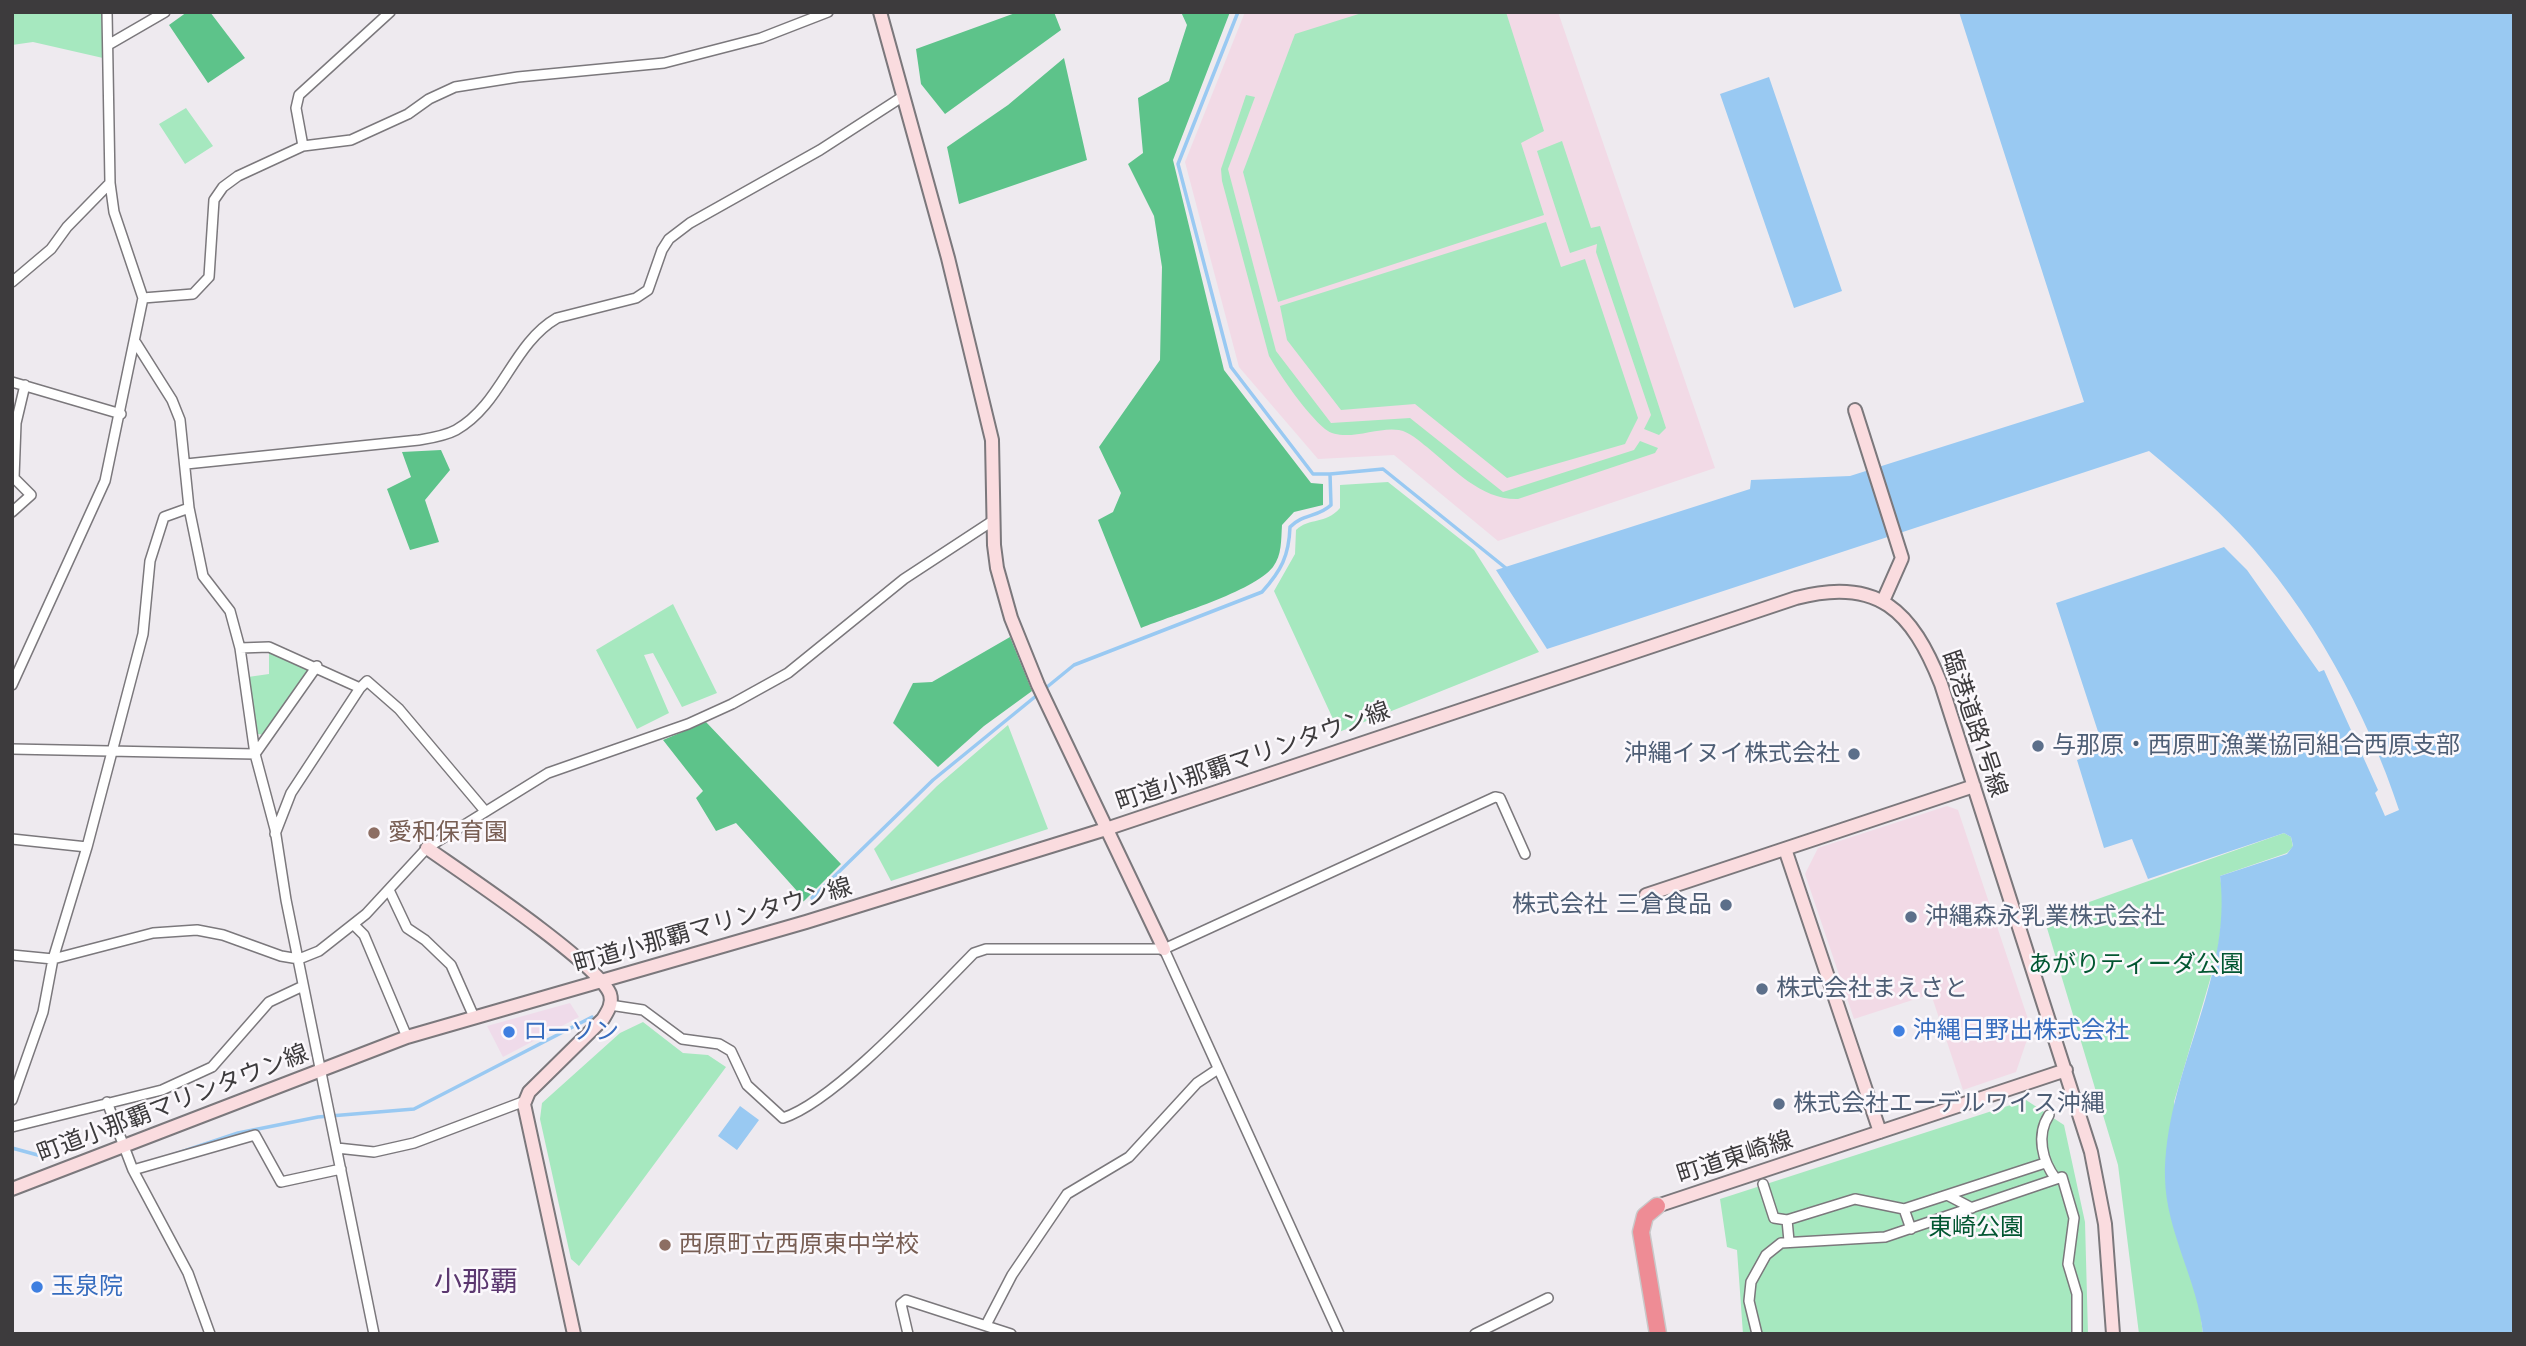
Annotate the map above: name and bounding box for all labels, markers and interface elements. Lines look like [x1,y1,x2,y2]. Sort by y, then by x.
street label: 臨港道路1号線 [1935,647,2013,801]
street label: 町道小那覇マリンタウン線 [1112,697,1394,817]
place label: 与那原・西原町漁業協同組合西原支部 [2052,732,2460,760]
marker: 与那原・西原町漁業協同組合西原支部 [2030,738,2046,754]
place label: 沖縄イヌイ株式会社 [1624,740,1840,768]
marker: 沖縄イヌイ株式会社 [1846,746,1862,762]
place label: 愛和保育園 [388,819,508,847]
marker: 愛和保育園 [366,825,382,841]
street label: 町道小那覇マリンタウン線 [571,872,855,980]
place label: 株式会社 三倉食品 [1512,891,1712,919]
marker: 株式会社 三倉食品 [1718,897,1734,913]
place label: 沖縄森永乳業株式会社 [1925,903,2165,931]
marker: 沖縄森永乳業株式会社 [1903,909,1919,925]
park label: あがりティーダ公園 [2028,951,2244,979]
place label: 株式会社まえさと [1776,975,1968,1003]
marker: 株式会社まえさと [1754,981,1770,997]
place label: 沖縄日野出株式会社 [1913,1017,2129,1045]
place label: ローソン [523,1018,619,1046]
marker: 沖縄日野出株式会社 [1891,1023,1907,1039]
marker: ローソン [501,1024,517,1040]
street label: 町道小那覇マリンタウン線 [33,1039,313,1169]
place label: 株式会社エーデルワイス沖縄 [1793,1090,2105,1118]
marker: 株式会社エーデルワイス沖縄 [1771,1096,1787,1112]
street label: 町道東崎線 [1673,1126,1797,1190]
park label: 東崎公園 [1928,1214,2024,1242]
place label: 西原町立西原東中学校 [679,1231,919,1259]
marker: 西原町立西原東中学校 [657,1237,673,1253]
district label: 小那覇 [434,1266,518,1300]
place label: 玉泉院 [51,1273,123,1301]
marker: 玉泉院 [29,1279,45,1295]

